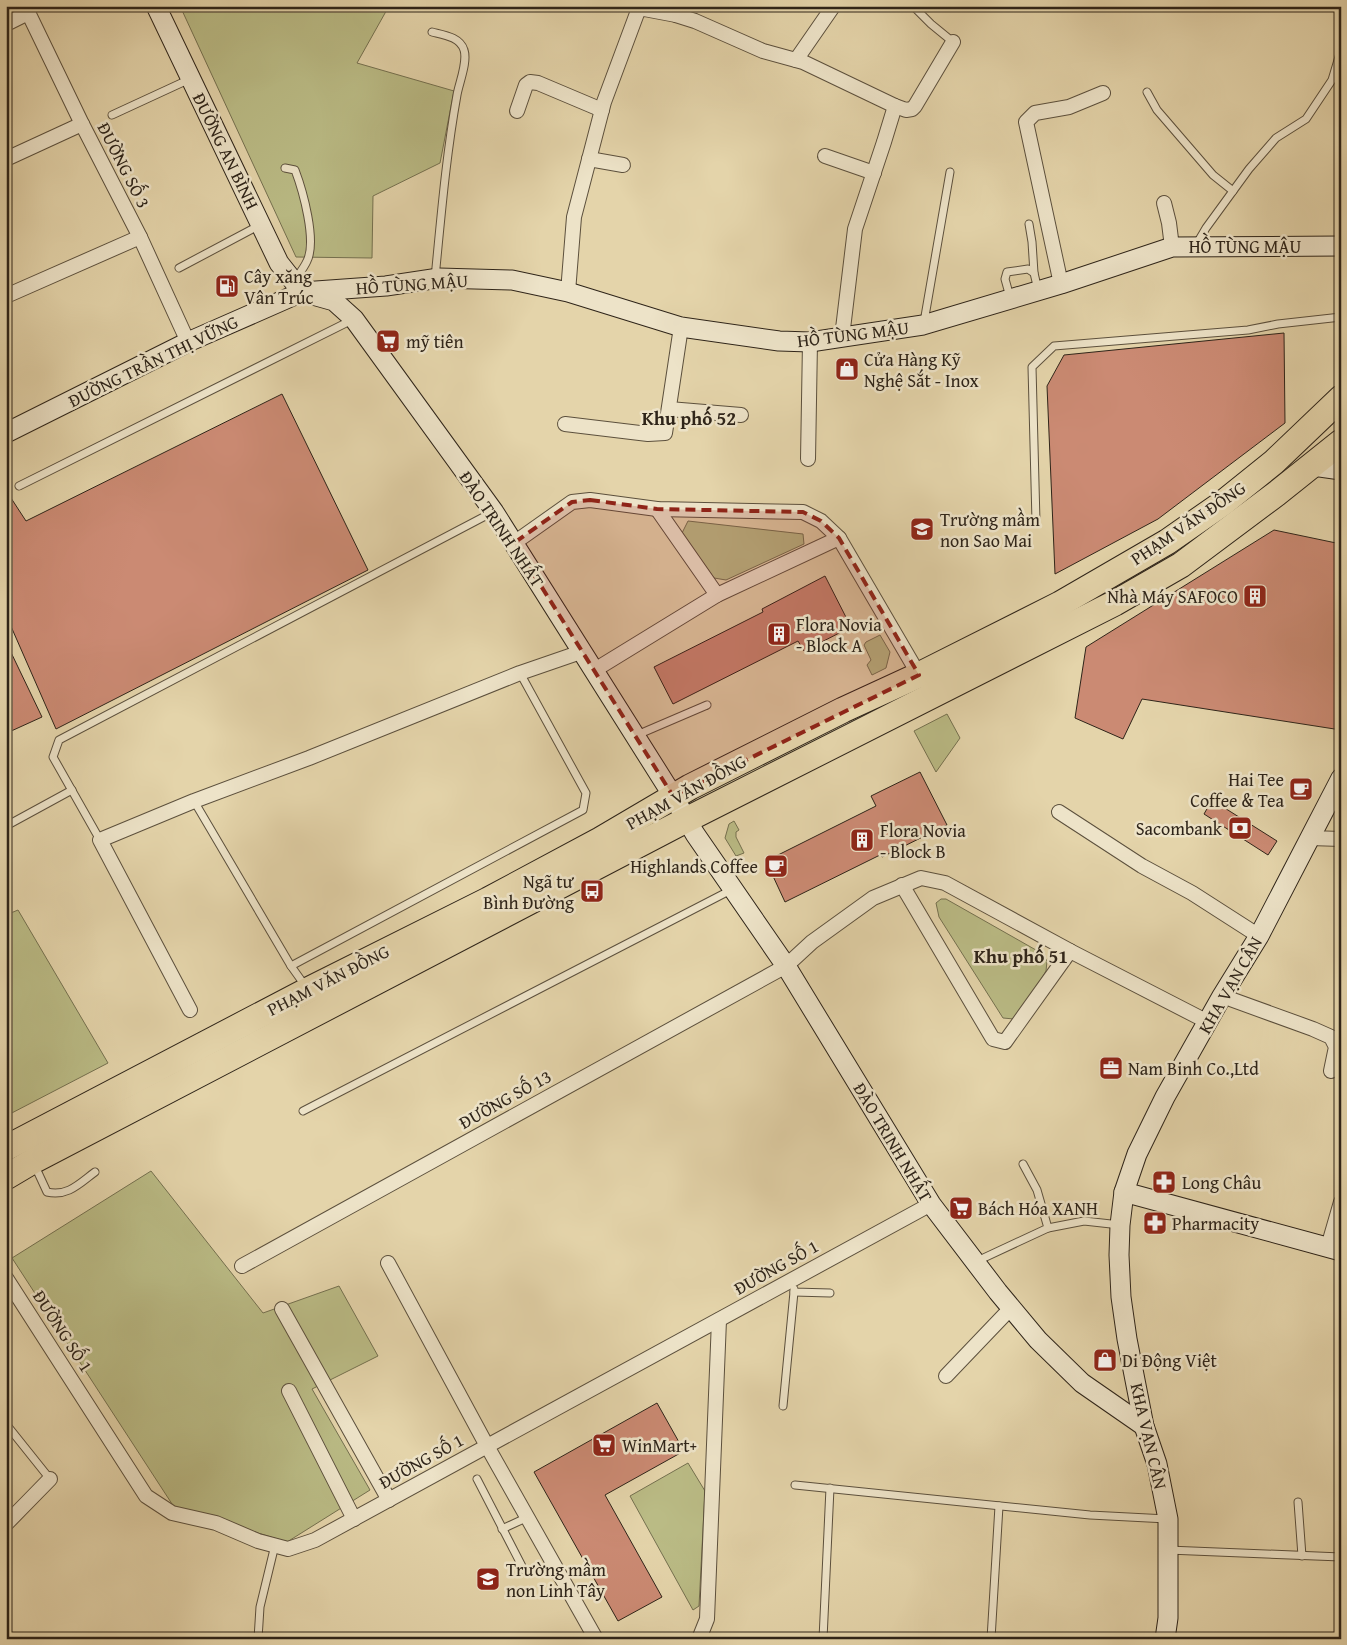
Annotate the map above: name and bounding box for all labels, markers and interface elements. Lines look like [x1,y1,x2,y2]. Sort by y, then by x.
street label: ĐƯỜNG AN BÌNH [186,88,266,214]
street label: ĐƯỜNG SỐ 3 [91,117,158,213]
street label: HỒ TÙNG MẬU [1189,232,1301,260]
place label: Cây xăng Vân Trúc [244,263,314,311]
street label: HỒ TÙNG MẬU [355,266,469,301]
fuel station icon: Cây xăng Vân Trúc [214,273,240,299]
street label: ĐƯỜNG TRẦN THỊ VỮNG [63,307,243,414]
street label: HỒ TÙNG MẬU [795,313,911,354]
supermarket icon: mỹ tiên [375,328,401,354]
place label: mỹ tiên [406,328,464,355]
place label: Cửa Hàng Kỹ Nghệ Sắt - Inox [864,346,979,394]
shop icon: Cửa Hàng Kỹ Nghệ Sắt - Inox [834,356,860,382]
district label: Khu phố 52 [642,404,736,432]
street label: ĐÀO TRINH NHẤT [453,465,552,593]
street label: PHẠM VĂN ĐỒNG [1124,473,1251,572]
place label: Trường mầm non Sao Mai [940,506,1040,554]
school or university icon: Trường mầm non Sao Mai [909,516,935,542]
place label: Nhà Máy SAFOCO [1107,583,1238,610]
building icon: Nhà Máy SAFOCO [1242,583,1268,609]
place label: Flora Novia - Block A [796,611,882,659]
building icon: Flora Novia - Block A [766,621,792,647]
street label: PHẠM VĂN ĐỒNG [620,747,751,836]
place label: Hai Tee Coffee & Tea [1190,766,1284,814]
cafe icon: Hai Tee Coffee & Tea [1288,776,1314,802]
place label: Sacombank [1136,815,1223,842]
bank icon: Sacombank [1227,815,1253,841]
place label: Flora Novia - Block B [880,817,966,865]
building icon: Flora Novia - Block B [849,827,875,853]
place label: Highlands Coffee [630,853,758,880]
cafe icon: Highlands Coffee [763,853,789,879]
place label: Ngã tư Bình Đường [483,868,575,916]
bus stop icon: Ngã tư Bình Đường [579,878,605,904]
street label: KHA VẠN CÂN [1191,931,1269,1039]
street label: PHẠM VĂN ĐỒNG [262,936,394,1022]
district label: Khu phố 51 [974,942,1068,970]
office icon: Nam Binh Co.,Ltd [1098,1055,1124,1081]
place label: Nam Binh Co.,Ltd [1128,1055,1259,1082]
street label: ĐƯỜNG SỐ 13 [453,1062,556,1136]
street label: ĐÀO TRINH NHẤT [847,1077,940,1207]
pharmacy icon: Long Châu [1151,1169,1177,1195]
place label: Long Châu [1182,1169,1261,1196]
supermarket icon: Bách Hóa XANH [948,1195,974,1221]
place label: Bách Hóa XANH [978,1195,1098,1222]
pharmacy icon: Pharmacity [1142,1210,1168,1236]
place label: Pharmacity [1172,1210,1259,1237]
street label: ĐƯỜNG SỐ 1 [728,1232,823,1301]
street label: ĐƯỜNG SỐ 1 [26,1284,101,1377]
shop icon: Di Động Việt [1092,1347,1118,1373]
place label: Di Động Việt [1122,1347,1217,1374]
street label: KHA VẠN CÂN [1124,1380,1174,1492]
street label: ĐƯỜNG SỐ 1 [373,1426,468,1495]
supermarket icon: WinMart+ [591,1432,617,1458]
place label: WinMart+ [622,1432,697,1459]
place label: Trường mầm non Linh Tây [506,1556,606,1604]
school or university icon: Trường mầm non Linh Tây [475,1566,501,1592]

